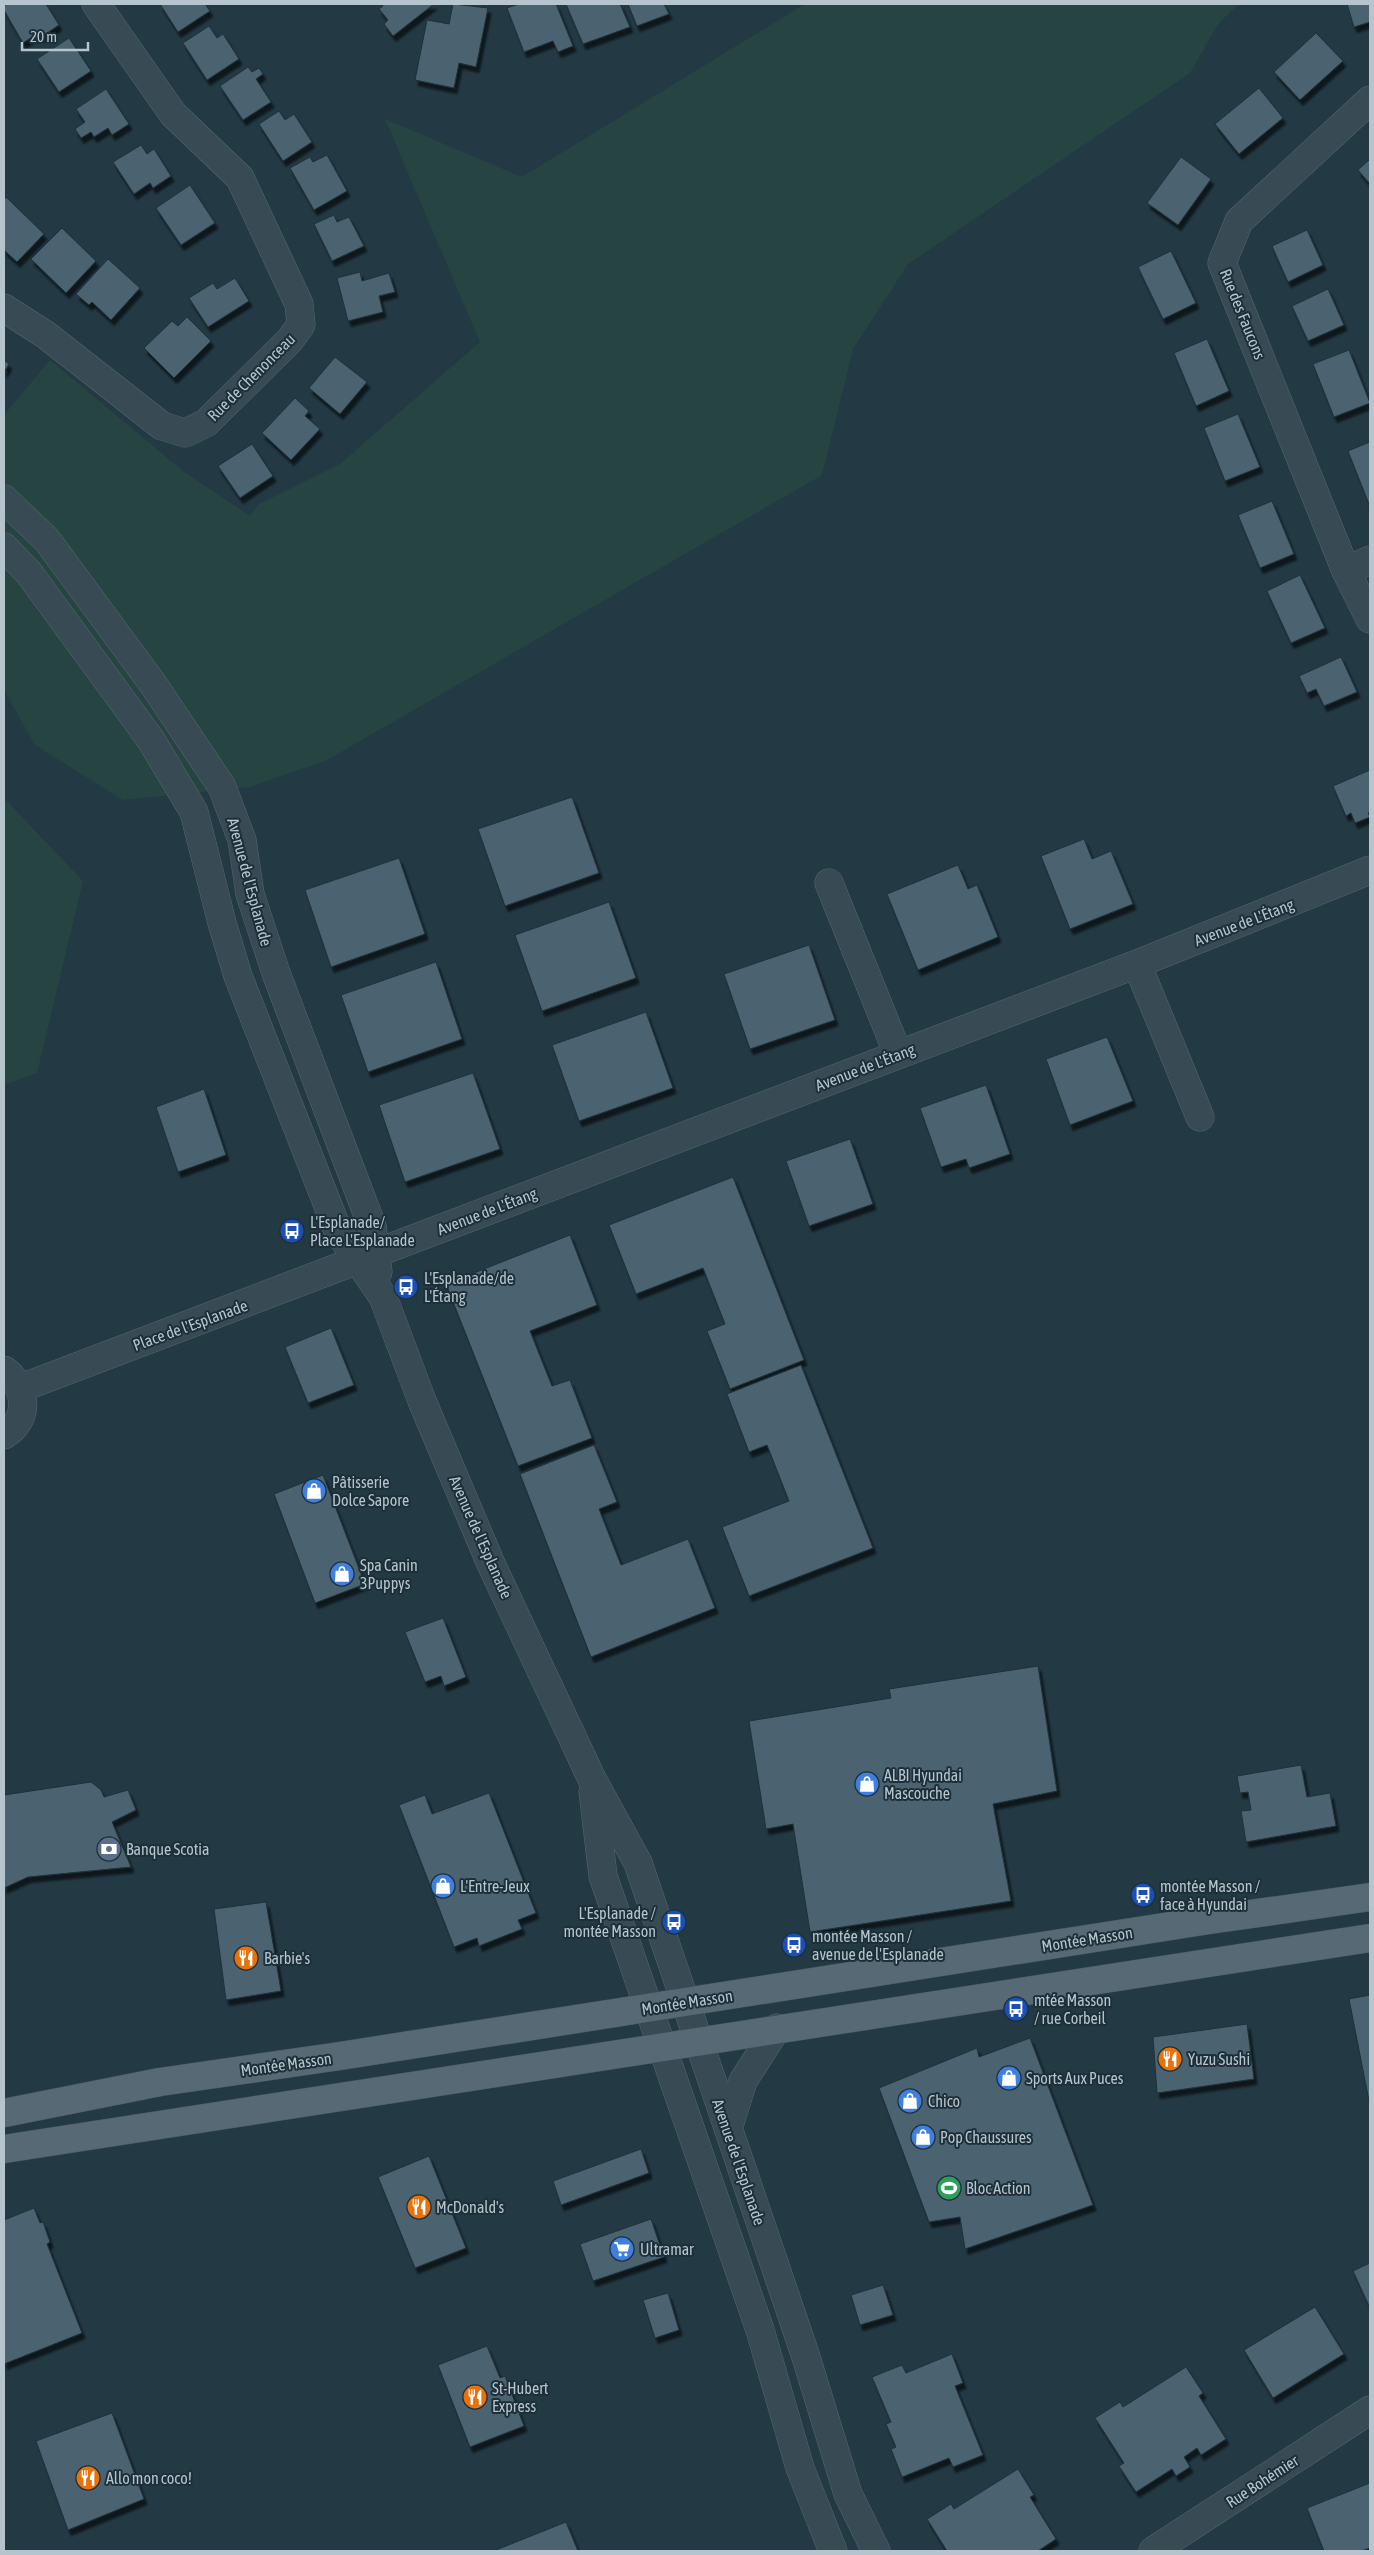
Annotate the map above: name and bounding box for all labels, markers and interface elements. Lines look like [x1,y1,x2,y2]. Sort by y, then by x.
scale bar [22,20,89,52]
text: 20 m [30,28,57,45]
street label: Rue des Faucons [1217,266,1269,362]
street label: Rue de Chenonceau [204,330,298,424]
street label: Avenue de l'Esplanade [223,816,276,948]
street label: Avenue de L'Étang [1192,895,1297,950]
street label: Avenue de L'Étang [813,1040,918,1095]
street label: Avenue de L'Étang [435,1184,540,1239]
place label: L'Esplanade/ Place L'Esplanade [310,1213,415,1250]
bus stop icon: L'Esplanade/ Place L'Esplanade [279,1218,305,1244]
place label: L'Esplanade/de L'Étang [424,1269,514,1306]
bus stop icon: L'Esplanade/de L'Étang [393,1274,419,1300]
street label: Place de l'Esplanade [130,1296,250,1355]
place label: Pâtisserie Dolce Sapore [332,1473,409,1510]
street label: Avenue de l'Esplanade [445,1473,516,1601]
shop icon: Pâtisserie Dolce Sapore [301,1478,327,1504]
place label: Spa Canin 3Puppys [360,1556,418,1593]
shop icon: Spa Canin 3Puppys [329,1561,355,1587]
place label: ALBI Hyundai Mascouche [884,1766,962,1802]
shop icon: ALBI Hyundai Mascouche [854,1771,880,1797]
bank icon: Banque Scotia [96,1836,122,1862]
place label: Banque Scotia [126,1840,209,1859]
shop icon: L'Entre-Jeux [430,1873,456,1899]
place label: L'Entre-Jeux [460,1877,530,1895]
place label: montée Masson / face à Hyundai [1160,1877,1261,1914]
bus stop icon: montée Masson / face à Hyundai [1130,1882,1156,1908]
place label: L'Esplanade / montée Masson [563,1904,657,1940]
bus stop icon: L'Esplanade / montée Masson [661,1909,687,1935]
street label: Montée Masson [1040,1923,1134,1955]
place label: montée Masson / avenue de l'Esplanade [812,1927,944,1964]
bus stop icon: montée Masson / avenue de l'Esplanade [781,1932,807,1958]
restaurant icon: Barbie's [233,1945,259,1971]
place label: Barbie's [264,1949,310,1967]
street label: Montée Masson [640,1986,734,2018]
place label: mtée Masson / rue Corbeil [1034,1991,1111,2027]
bus stop icon: mtée Masson / rue Corbeil [1003,1996,1029,2022]
restaurant icon: Yuzu Sushi [1157,2046,1183,2072]
street label: Montée Masson [239,2049,333,2079]
place label: Yuzu Sushi [1188,2050,1250,2068]
shop icon: Sports Aux Puces [996,2065,1022,2091]
place label: Sports Aux Puces [1026,2069,1124,2088]
shop icon: Chico [897,2088,923,2114]
place label: Chico [928,2092,960,2110]
street label: Avenue de l'Esplanade [708,2097,769,2228]
shop icon: Pop Chaussures [910,2124,936,2150]
place label: Pop Chaussures [940,2128,1032,2147]
sports icon: Bloc Action [936,2175,962,2201]
place label: Bloc Action [966,2179,1031,2197]
restaurant icon: McDonald's [406,2194,432,2220]
place label: McDonald's [436,2198,505,2216]
supermarket icon: Ultramar [609,2236,635,2262]
place label: Ultramar [640,2240,694,2258]
place label: St-Hubert Express [492,2379,549,2416]
restaurant icon: St-Hubert Express [462,2384,488,2410]
street label: Rue Bohémier [1223,2451,1302,2511]
restaurant icon: Allo mon coco! [75,2465,101,2491]
place label: Allo mon coco! [106,2469,192,2487]

